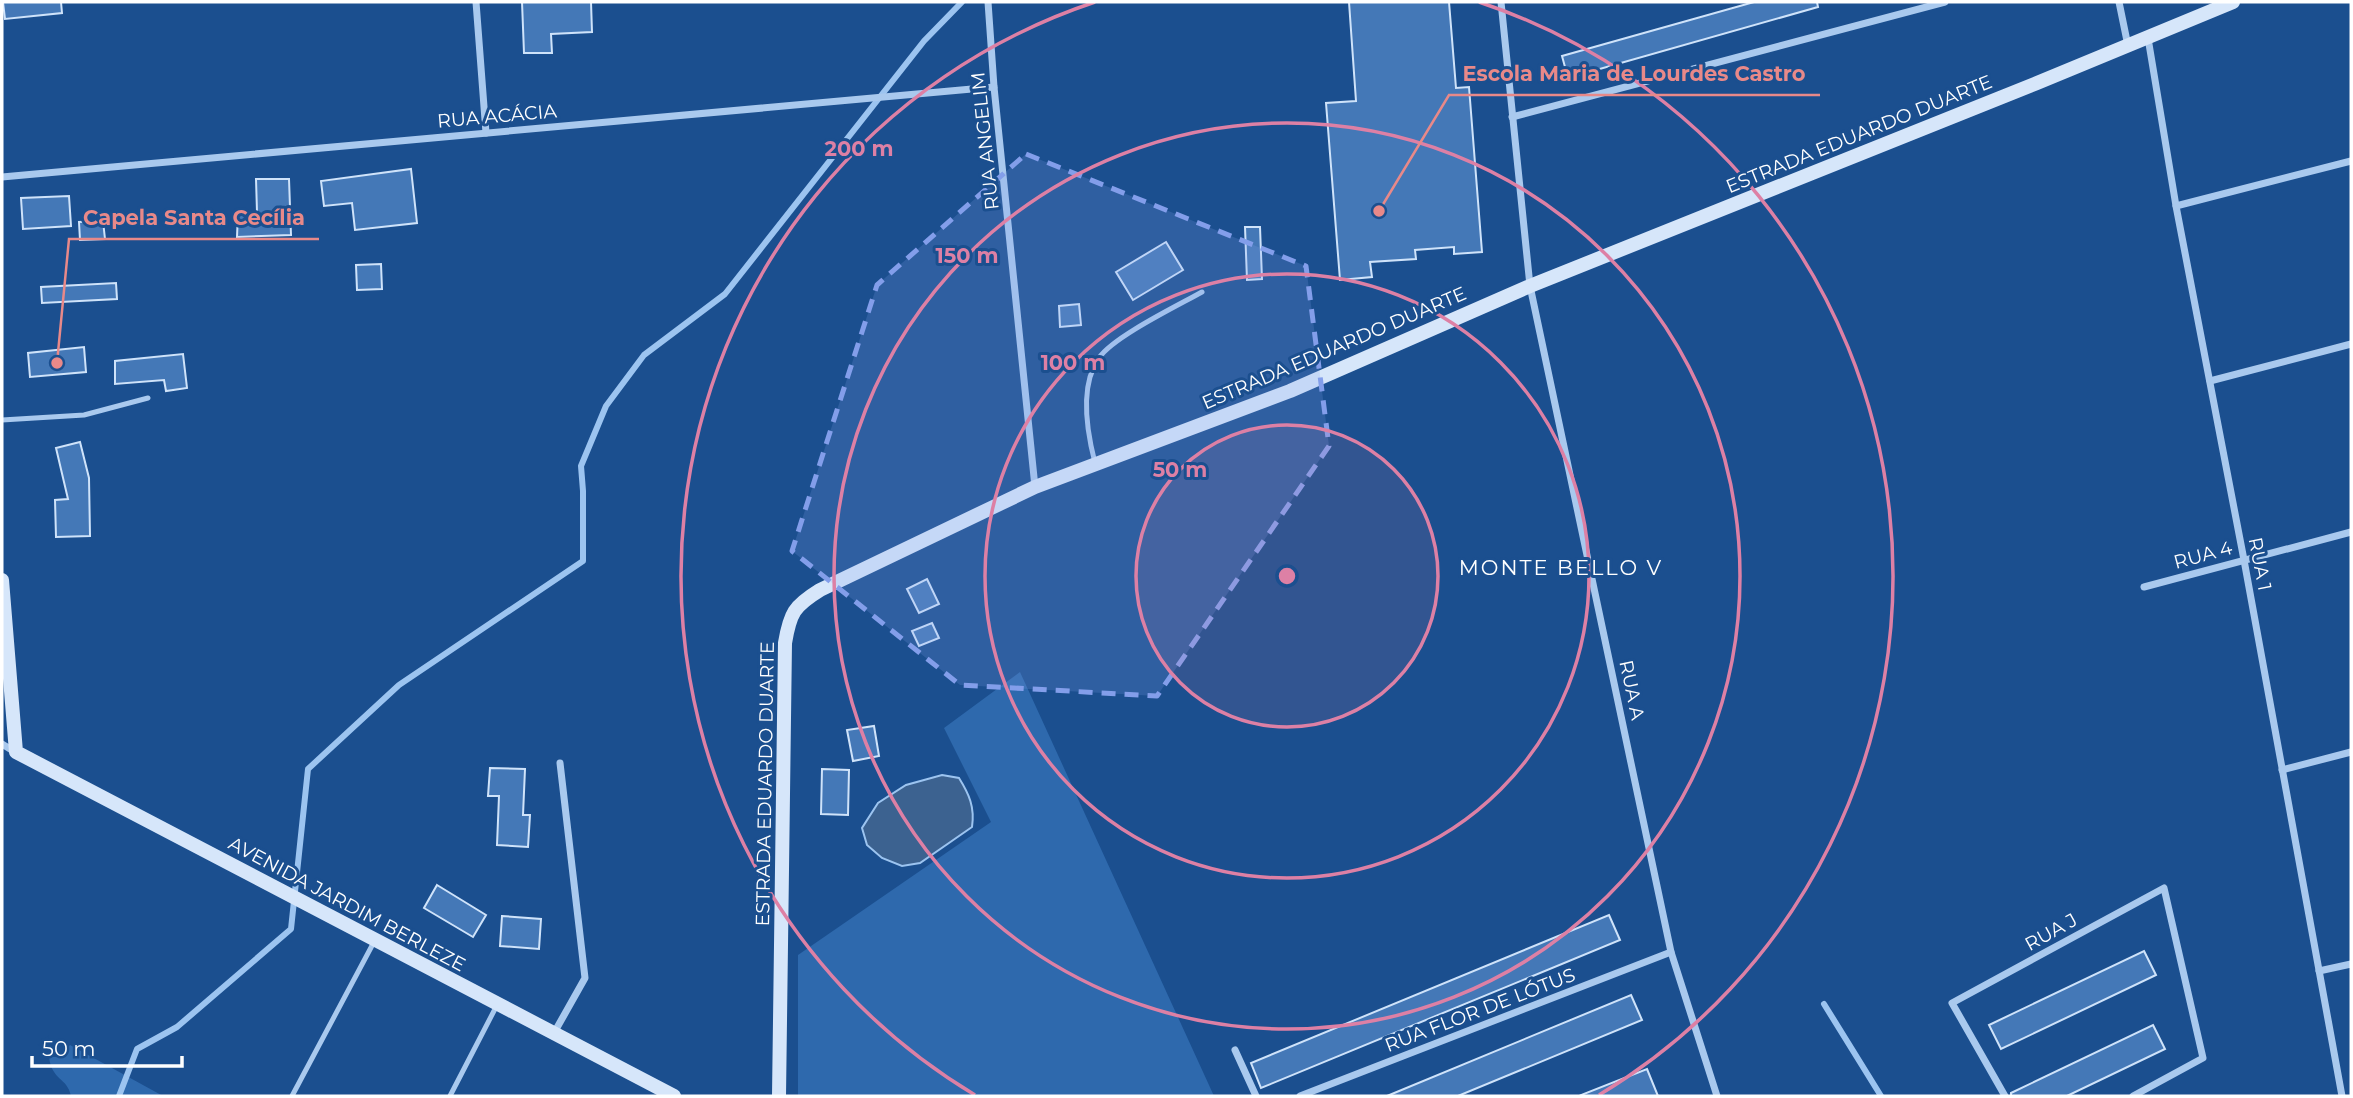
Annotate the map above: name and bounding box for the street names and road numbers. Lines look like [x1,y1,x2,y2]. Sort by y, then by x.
street label: ESTRADA EDUARDO DUARTE [1723,70,1995,198]
street label: RUA ANGELIM [966,71,1004,211]
street label: RUA ACÁCIA [436,99,558,133]
street label: ESTRADA EDUARDO DUARTE [1198,282,1470,414]
street label: RUA 1 [2244,535,2276,593]
street label: RUA 4 [2171,536,2235,574]
street label: ESTRADA EDUARDO DUARTE [751,641,779,927]
street label: RUA A [1614,658,1650,722]
street label: AVENIDA JARDIM BERLEZE [225,832,469,976]
street label: RUA J [2021,908,2081,956]
street label: RUA FLOR DE LÓTUS [1382,963,1578,1057]

